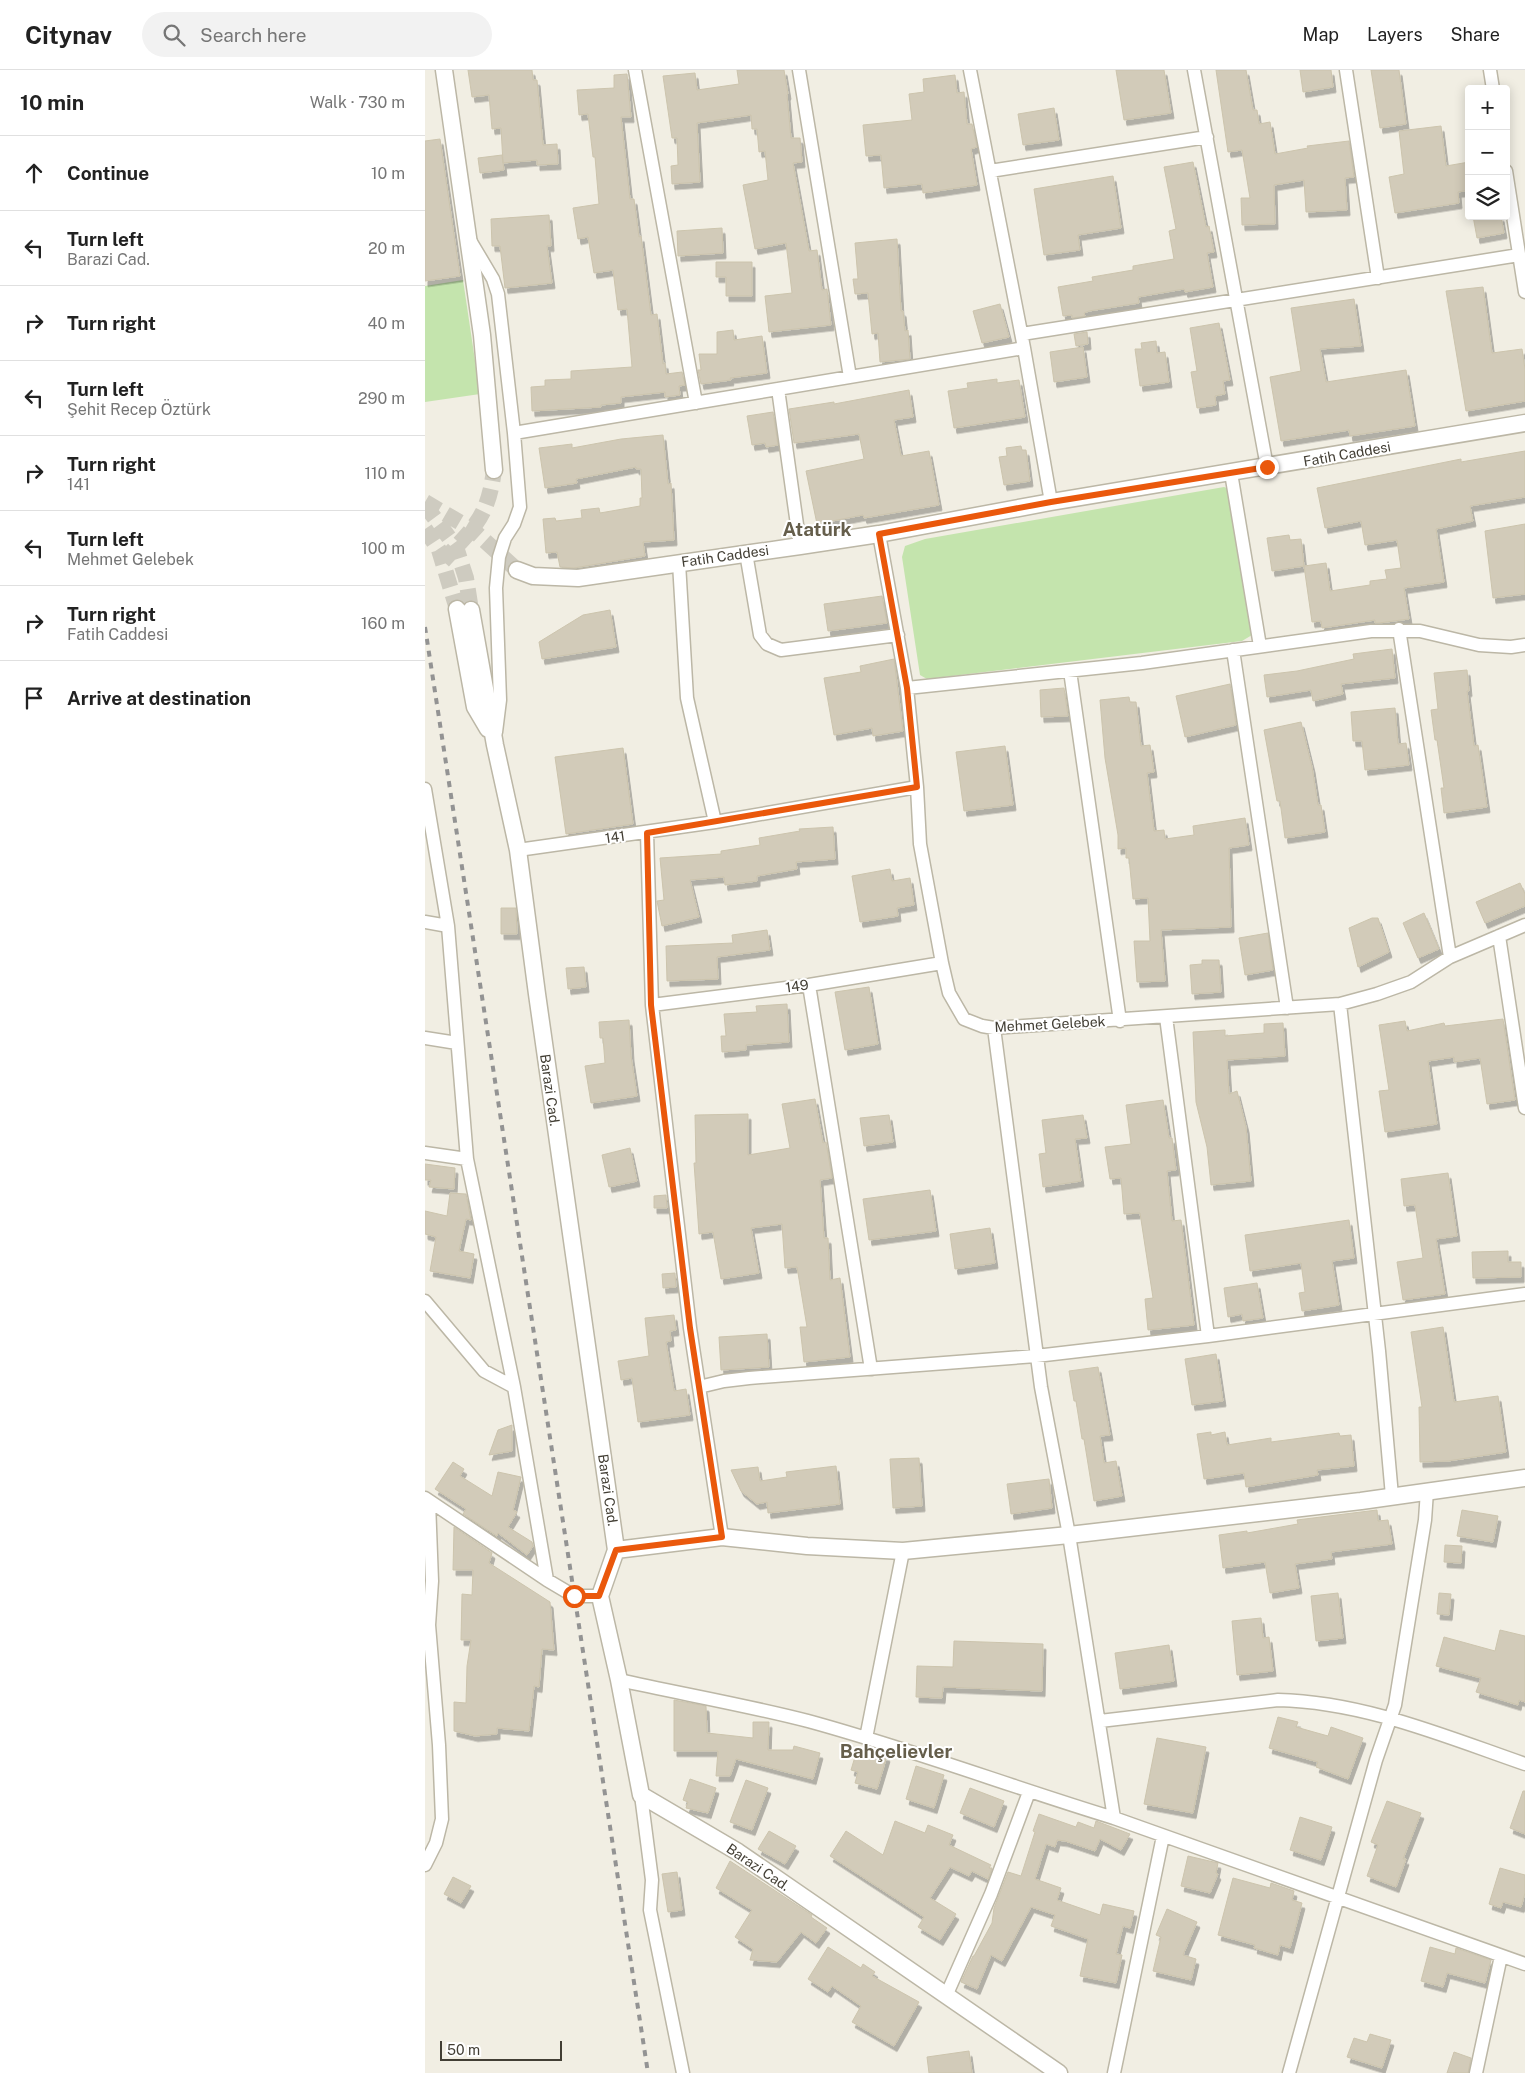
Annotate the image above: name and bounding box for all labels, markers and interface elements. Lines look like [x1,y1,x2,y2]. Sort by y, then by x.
search box [142,12,492,57]
text: Citynav [25,21,112,49]
icon: search [160,21,188,49]
text: Search here [200,24,307,46]
text: Map [1303,24,1339,45]
text: Layers [1367,24,1423,45]
text: Share [1451,24,1500,45]
map controls [1465,85,1510,220]
button: + [1465,85,1510,130]
text: 10 min [20,90,84,115]
text: Walk · 730 m [310,93,405,112]
button: − [1465,130,1510,175]
icon: ahead [20,159,48,187]
text: Continue [67,162,149,184]
text: 10 m [371,164,405,183]
button: layers [1465,175,1510,220]
text: Turn left [67,228,144,250]
icon: left [20,234,48,262]
text: 20 m [368,239,405,258]
text: Barazi Cad. [67,250,150,269]
icon: right [20,309,48,337]
text: Turn right [67,312,156,334]
text: 40 m [367,314,405,333]
text: Turn left [67,378,144,400]
icon: left [20,384,48,412]
text: 290 m [358,389,405,408]
text: Şehit Recep Öztürk [67,400,211,419]
street label: Fatih Caddesi [1302,438,1392,470]
text: Turn right [67,453,156,475]
route end [1256,456,1279,479]
icon: right [20,459,48,487]
text: 110 m [364,464,405,483]
text: 141 [67,475,90,494]
district label: Atatürk [782,518,852,540]
text: Turn left [67,528,144,550]
icon: left [20,534,48,562]
text: 100 m [361,539,405,558]
street label: Fatih Caddesi [680,542,770,570]
text: Mehmet Gelebek [67,550,194,569]
text: Turn right [67,603,156,625]
icon: right [20,609,48,637]
text: 160 m [361,614,405,633]
text: Fatih Caddesi [67,625,168,644]
icon: arrive [20,684,48,712]
text: Arrive at destination [67,687,251,709]
street label: 141 [604,828,626,846]
street label: 149 [784,976,810,996]
street label: Mehmet Gelebek [994,1013,1106,1035]
street label: Barazi Cad. [537,1053,563,1127]
street label: Barazi Cad. [595,1453,621,1527]
route start [563,1585,586,1608]
district label: Bahçelievler [840,1740,952,1762]
street label: Barazi Cad. [723,1840,793,1894]
scale bar [440,2038,563,2061]
text: 50 m [447,2042,480,2058]

